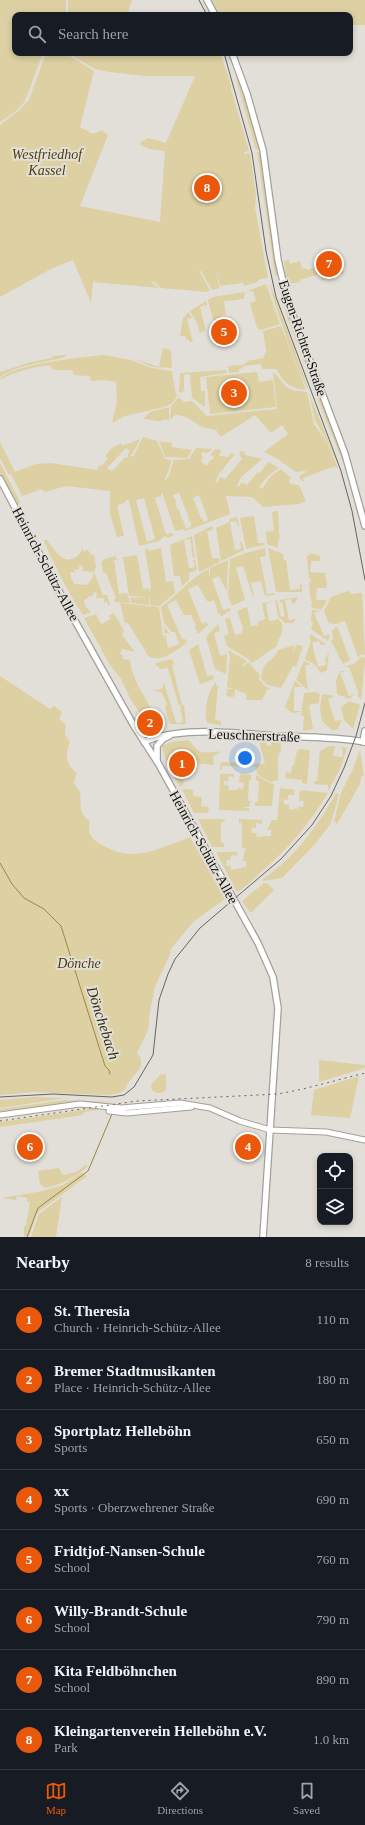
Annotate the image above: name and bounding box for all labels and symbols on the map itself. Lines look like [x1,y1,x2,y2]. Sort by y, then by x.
park label: Westfriedhof Kassel [12,147,84,178]
pin: 8 [194,173,220,203]
pin: 7 [316,249,342,279]
street label: Eugen-Richter-Straße [276,278,329,398]
pin: 5 [211,317,237,347]
pin: 3 [221,378,247,408]
street label: Heinrich-Schütz-Allee [9,505,82,624]
pin: 2 [137,708,163,738]
street label: Leuschnerstraße [208,726,300,745]
your location [235,748,255,768]
pin: 1 [169,749,195,779]
street label: Heinrich-Schütz-Allee [166,788,241,906]
park label: Dönche [56,956,101,971]
water label: Dönchebach [83,984,122,1062]
pin: 6 [17,1132,43,1162]
pin: 4 [235,1132,261,1162]

